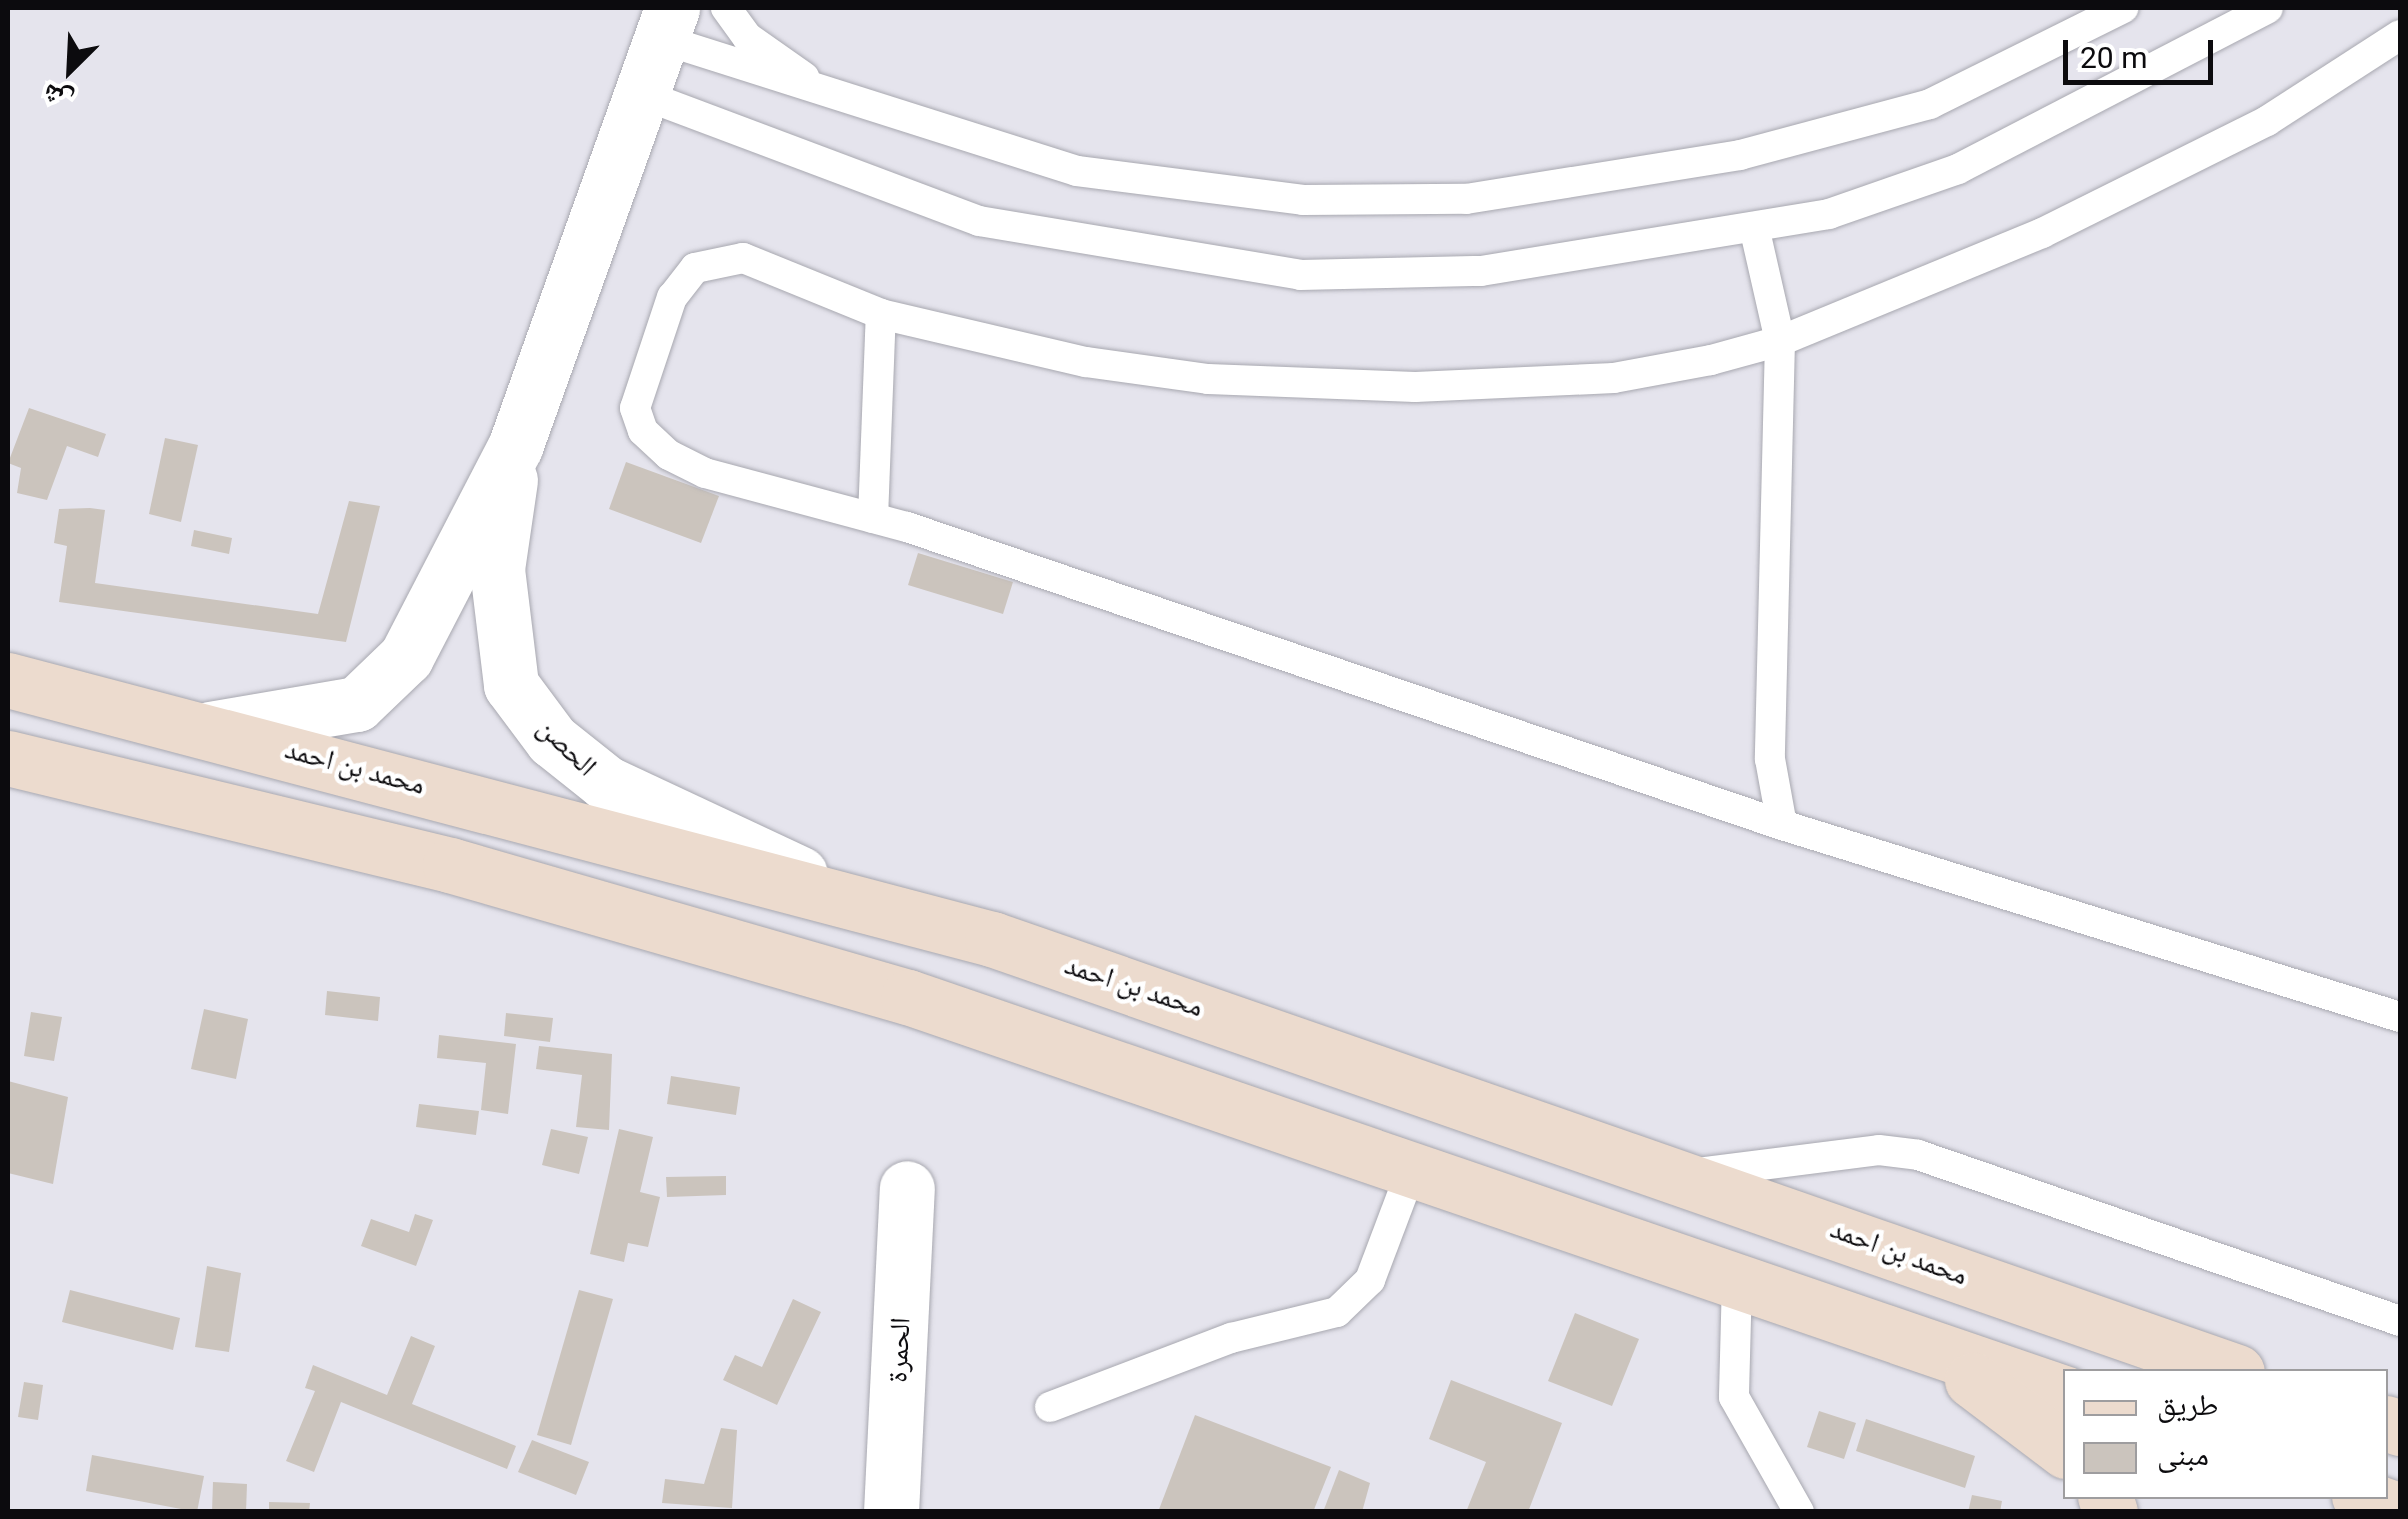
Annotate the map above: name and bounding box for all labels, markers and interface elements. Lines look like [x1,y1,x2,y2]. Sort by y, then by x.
north arrow [20,20,120,120]
scale bar [2068,20,2218,82]
text: 20 m [2080,40,2147,75]
text: ش [37,77,78,119]
street label: الحصن [530,711,604,783]
street label: محمد بن احمد [281,732,429,802]
street label: محمد بن احمد [1061,948,1207,1024]
street label: محمد بن احمد [1826,1212,1972,1292]
street label: الحمرة [881,1316,917,1384]
legend [2063,1369,2388,1499]
text: طريق [2157,1387,2218,1422]
text: مبنى [2157,1437,2209,1472]

